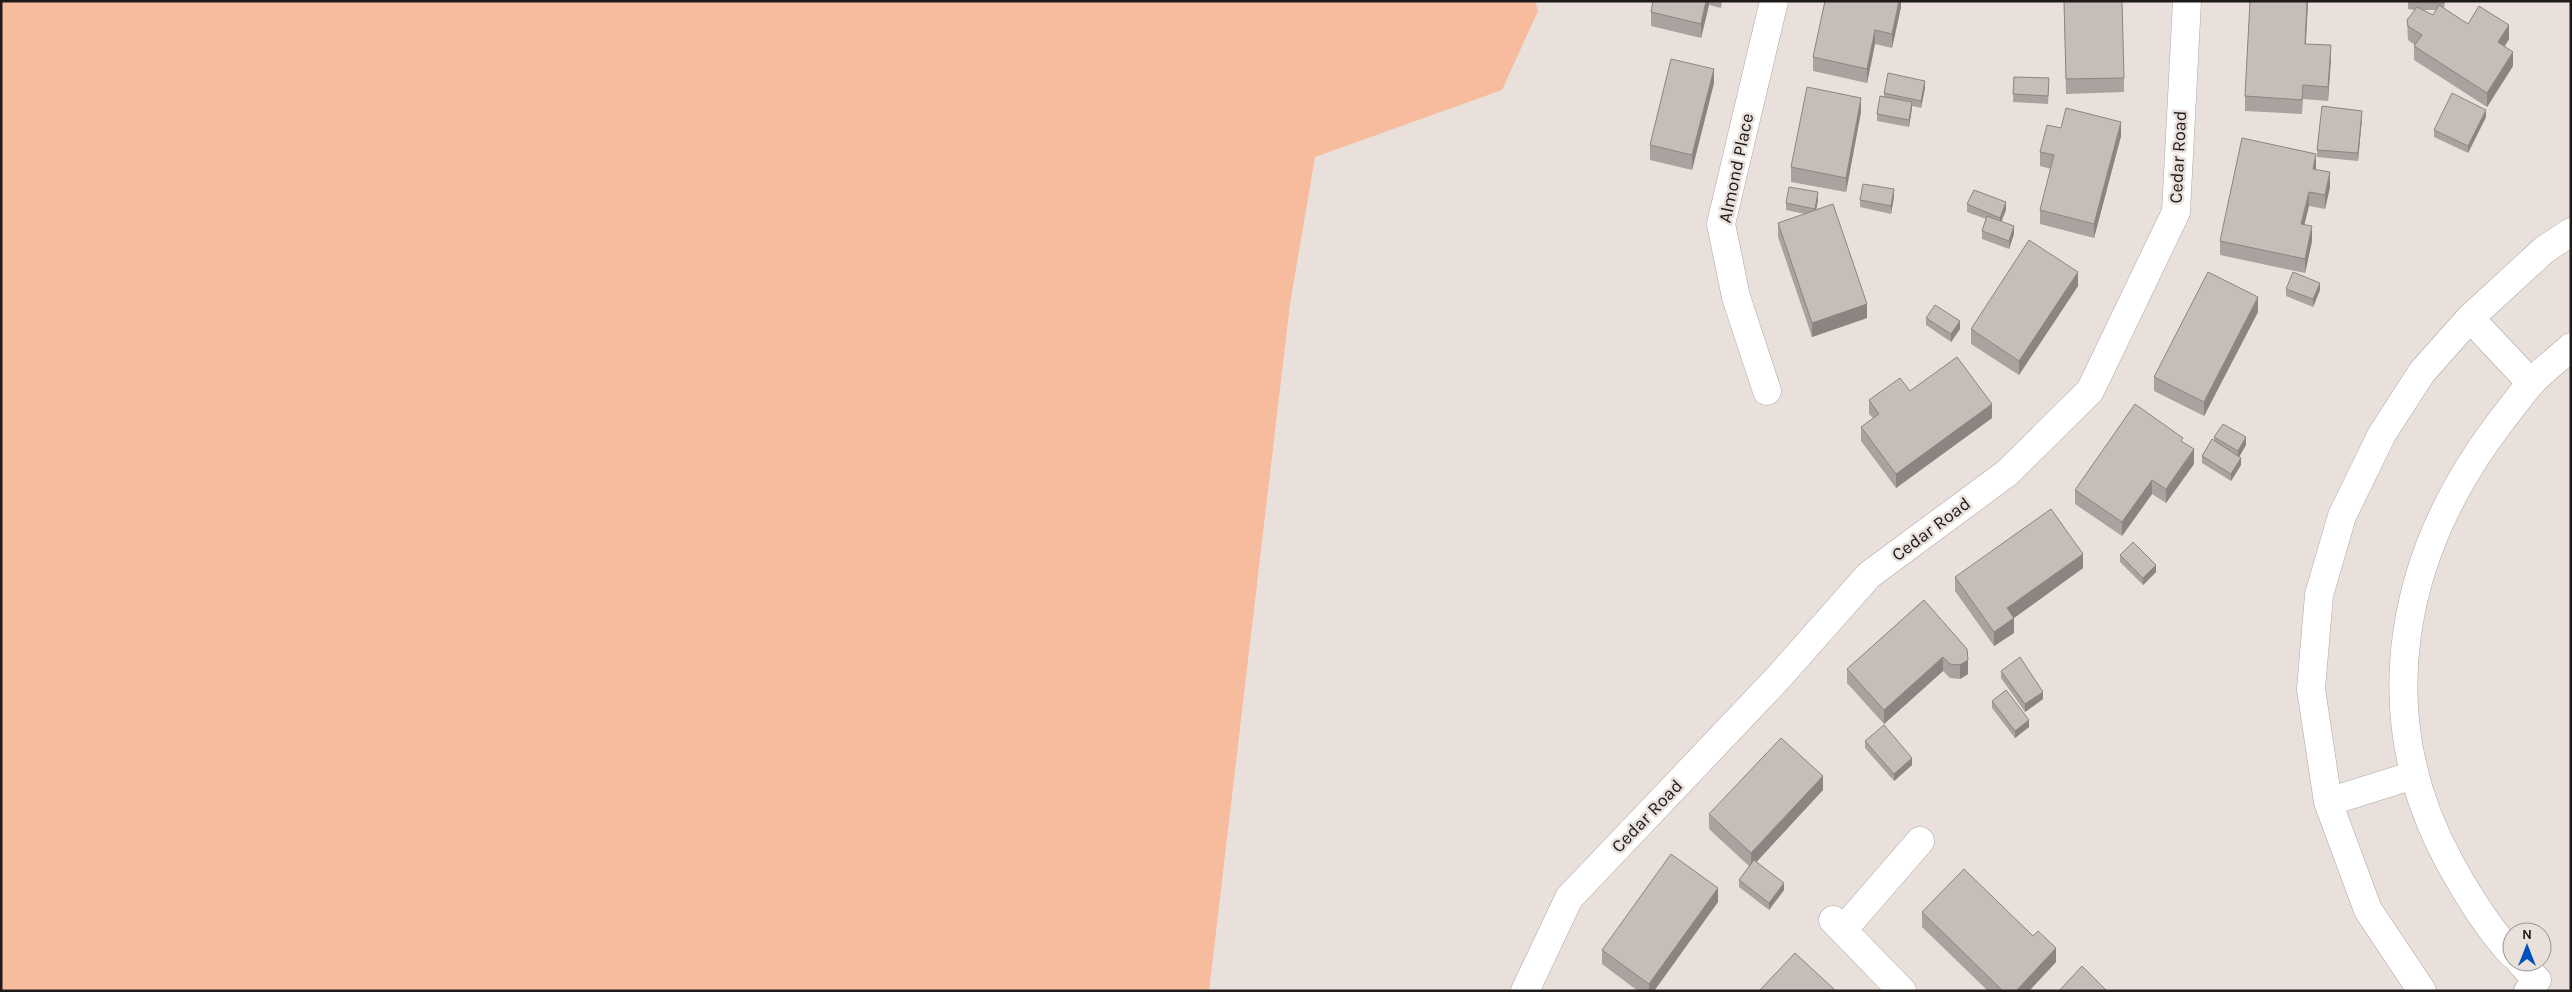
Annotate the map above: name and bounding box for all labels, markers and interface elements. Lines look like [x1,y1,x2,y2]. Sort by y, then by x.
street label: Cedar Road [2165,110,2191,204]
street label: Almond Place [1714,111,1758,225]
street label: Cedar Road [1887,492,1975,566]
street label: Cedar Road [1607,775,1687,857]
north arrow [2502,922,2552,972]
text: N [2522,926,2532,943]

